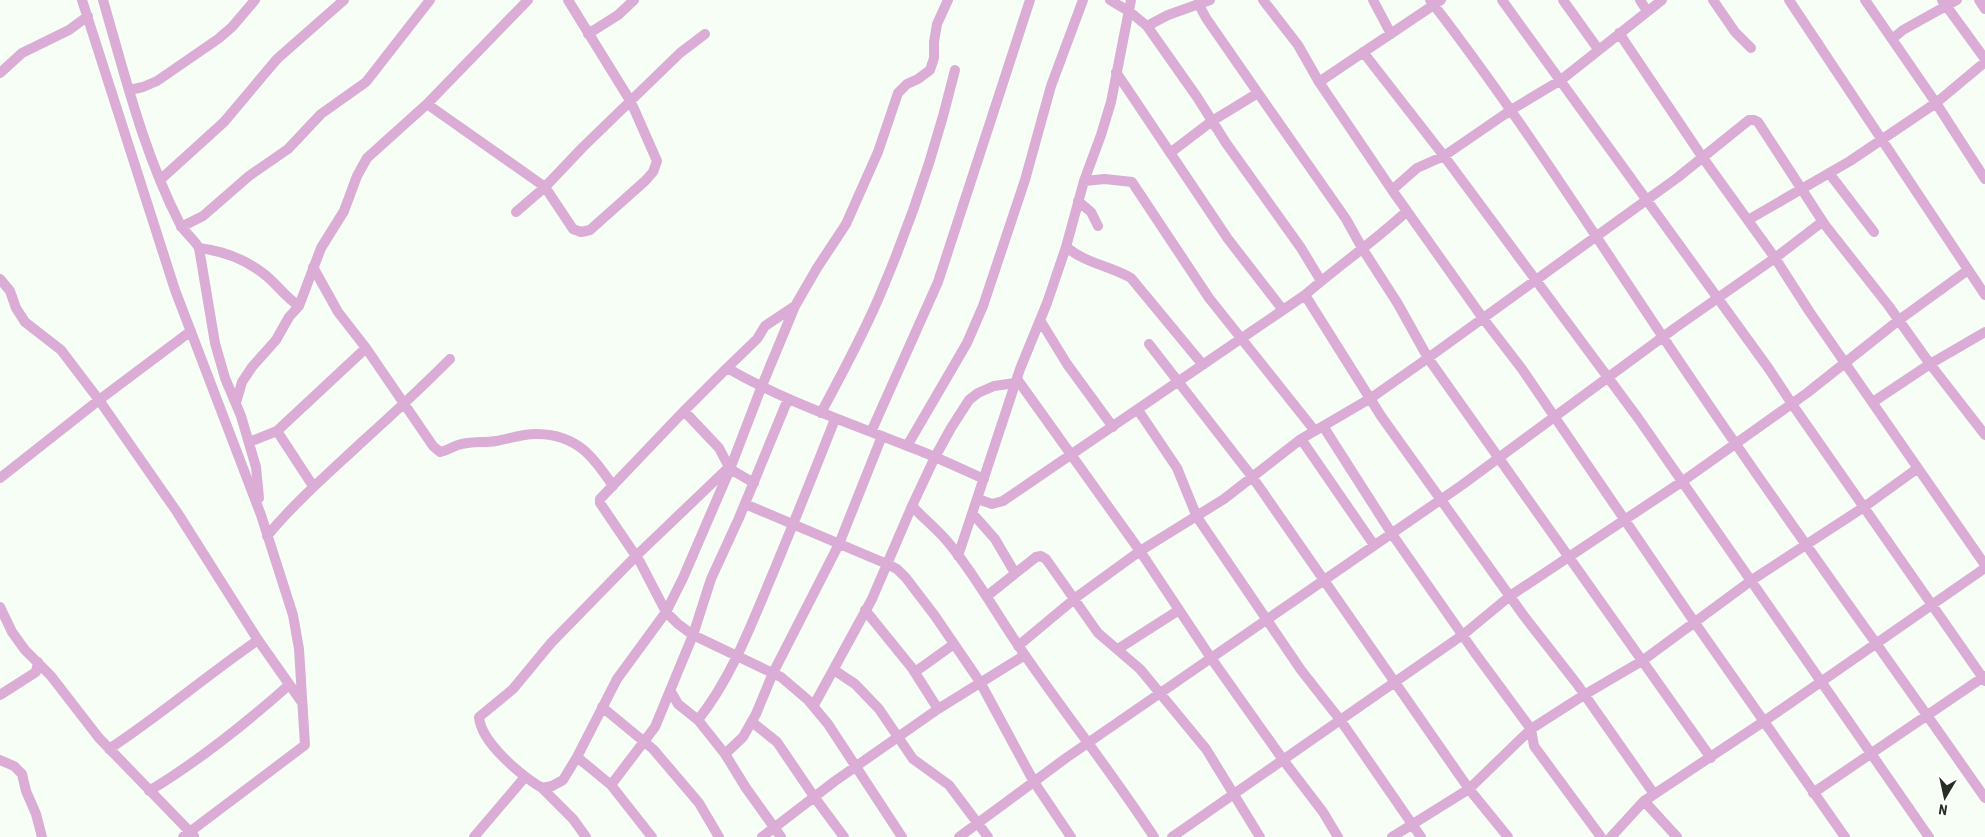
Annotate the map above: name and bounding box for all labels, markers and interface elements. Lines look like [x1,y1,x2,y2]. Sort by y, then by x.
north arrow [1920,772,1970,822]
text: N [1937,801,1948,818]

